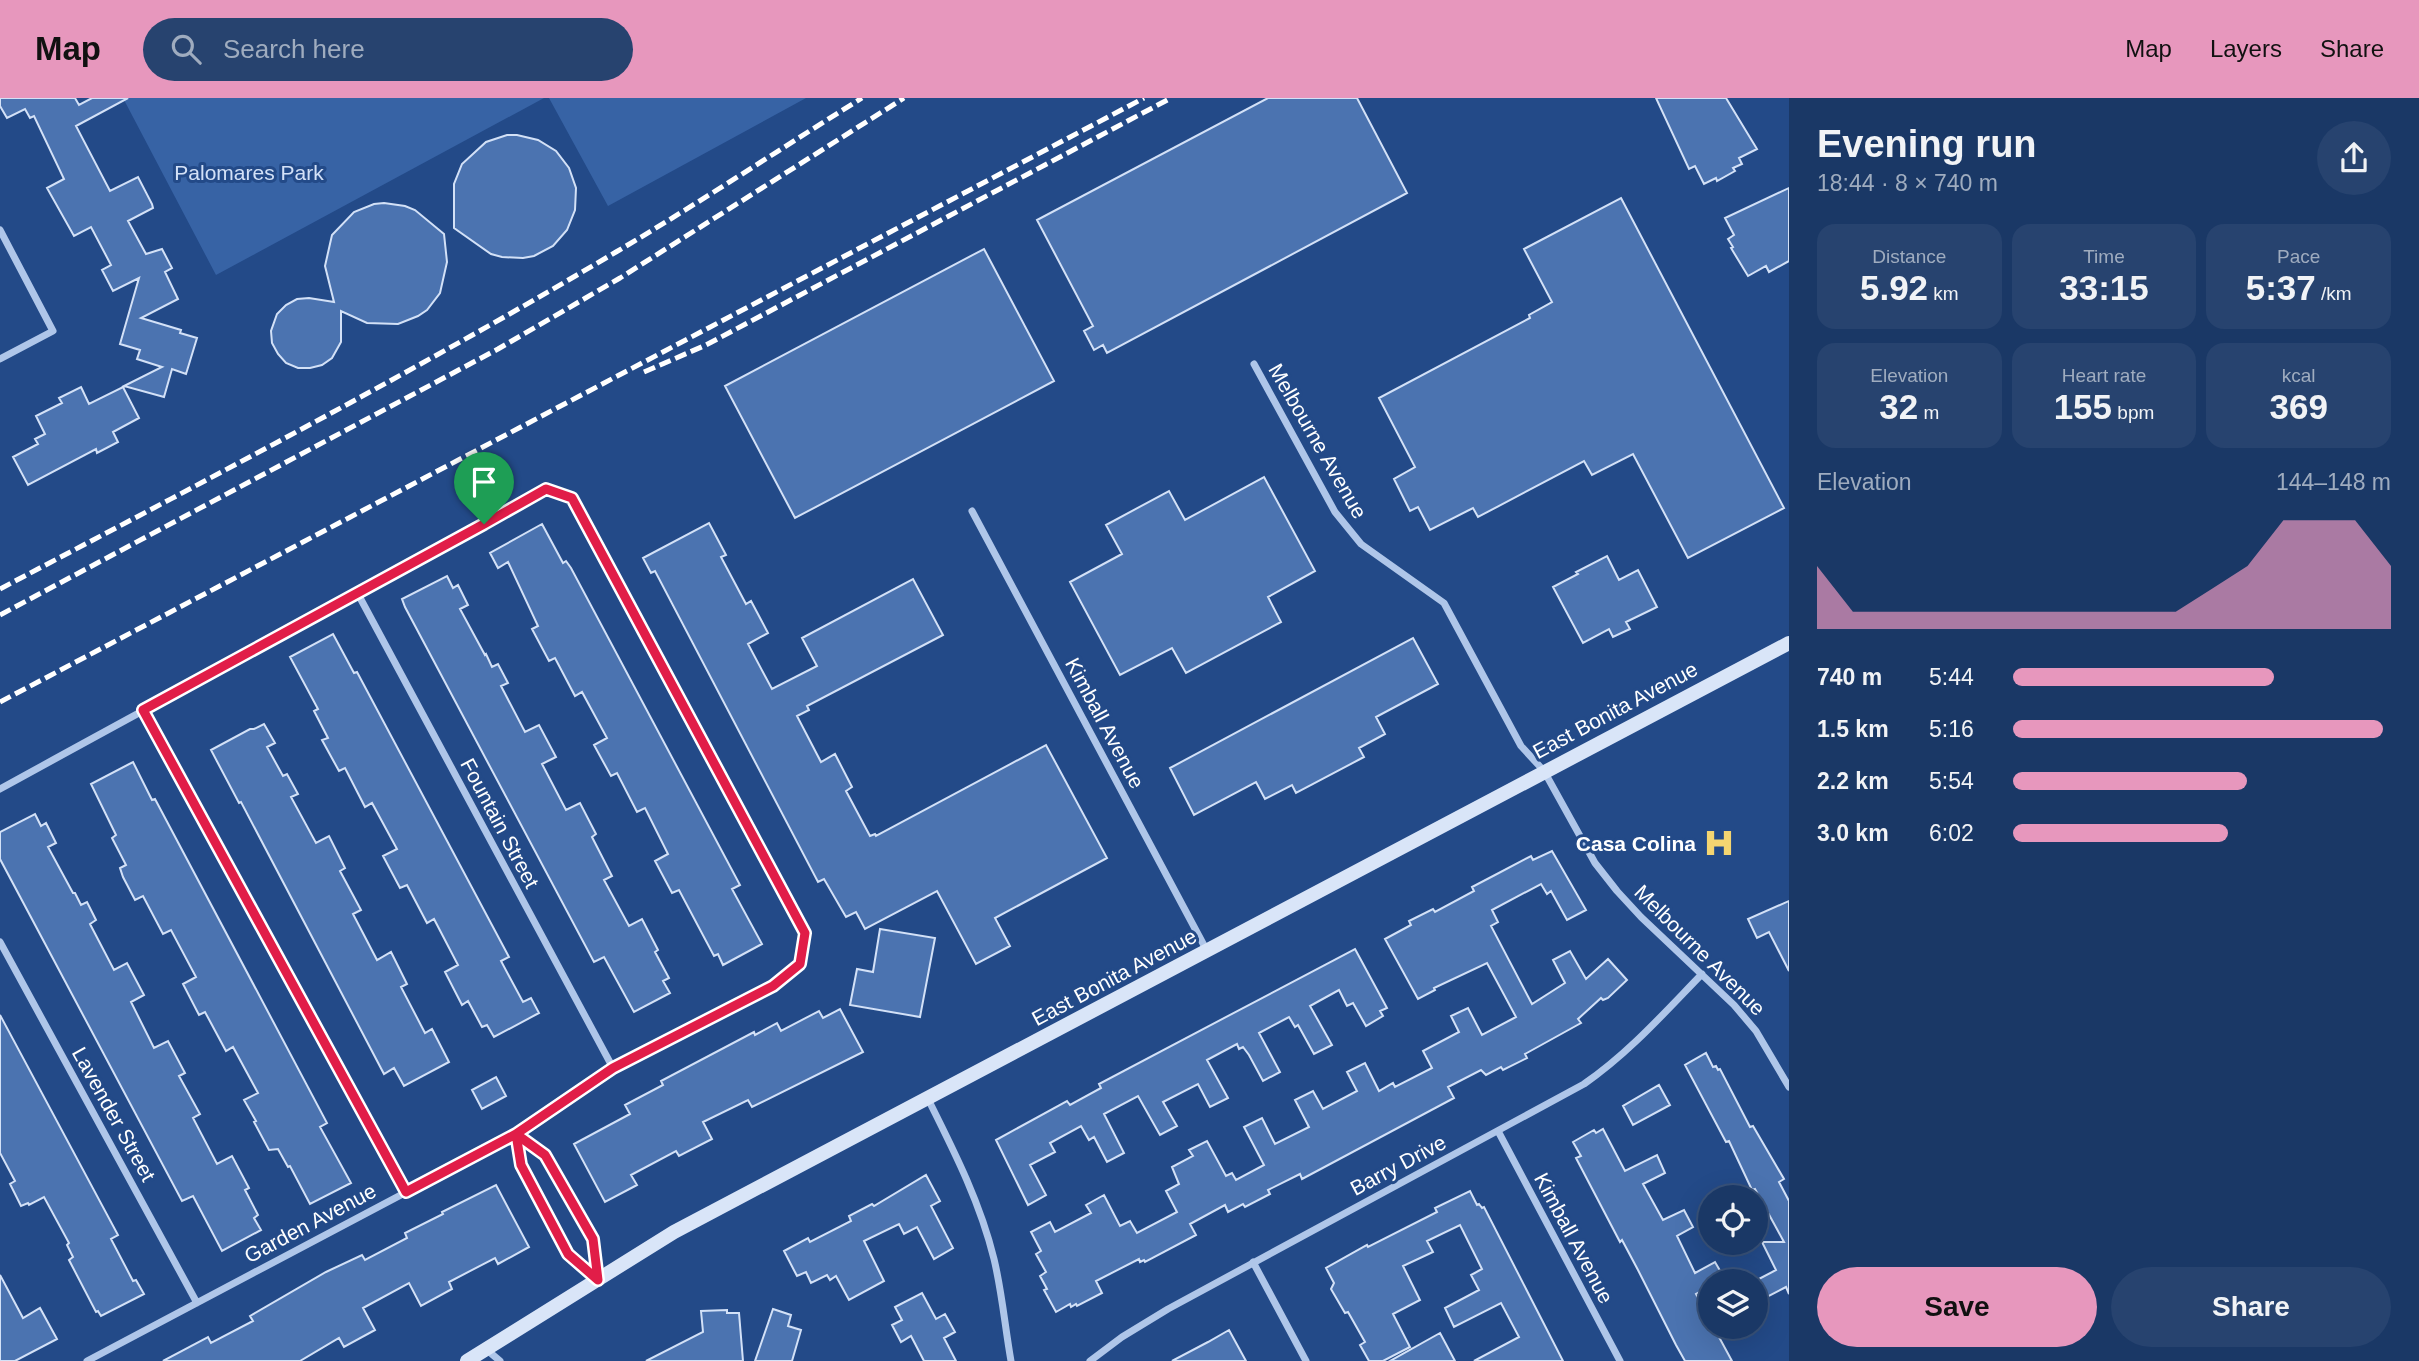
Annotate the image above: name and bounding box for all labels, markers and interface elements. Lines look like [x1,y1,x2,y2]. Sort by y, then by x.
search box [143,18,633,81]
text: Map [35,30,101,67]
icon: search [167,30,205,68]
text: Search here [223,34,365,64]
text: Map [2125,35,2172,62]
text: Layers [2210,35,2282,62]
text: Share [2320,35,2384,62]
button: share [2317,121,2391,195]
text: Evening run [1817,123,2037,165]
park label: Palomares Park [174,161,324,184]
text: 18:44 · 8 × 740 m [1817,170,1998,196]
text: Distance [1872,246,1946,267]
text: Time [2083,246,2125,267]
text: Pace [2277,246,2320,267]
text: 5.92 [1860,268,1928,307]
text: 33:15 [2059,268,2149,307]
text: 5:37 [2246,268,2316,307]
text: km [1928,283,1959,304]
text: /km [2316,283,2352,304]
street label: Melbourne Avenue [1264,360,1372,522]
text: Elevation [1870,365,1948,386]
text: Heart rate [2062,365,2146,386]
text: kcal [2282,365,2316,386]
text: 32 [1879,387,1918,426]
text: 155 [2054,387,2112,426]
text: 369 [2269,387,2328,426]
text: m [1918,402,1939,423]
text: bpm [2112,402,2154,423]
pin [454,452,514,524]
icon: arrive [465,463,503,501]
text: Elevation [1817,469,1912,495]
text: 144–148 m [2276,469,2391,495]
street label: Kimball Avenue [1061,654,1149,792]
street label: East Bonita Avenue [1529,657,1701,763]
text: 740 m [1817,664,1882,690]
text: 5:44 [1929,664,1974,690]
text: 1.5 km [1817,716,1889,742]
text: 5:16 [1929,716,1974,742]
street label: Fountain Street [456,754,544,892]
text: 2.2 km [1817,768,1889,794]
text: 5:54 [1929,768,1974,794]
text: 3.0 km [1817,820,1889,846]
text: 6:02 [1929,820,1974,846]
hospital icon: Casa Colina [1702,826,1736,860]
place label: Casa Colina [1576,832,1696,855]
street label: Melbourne Avenue [1630,880,1770,1020]
street label: East Bonita Avenue [1028,924,1200,1030]
street label: Lavender Street [68,1043,160,1185]
street label: Barry Drive [1346,1130,1450,1200]
street label: Kimball Avenue [1530,1169,1618,1307]
street label: Garden Avenue [240,1179,380,1267]
map controls [1698,1185,1768,1339]
button: locate [1698,1185,1768,1255]
button: Save [1817,1267,2097,1347]
button: Share [2111,1267,2391,1347]
button: layers [1698,1269,1768,1339]

